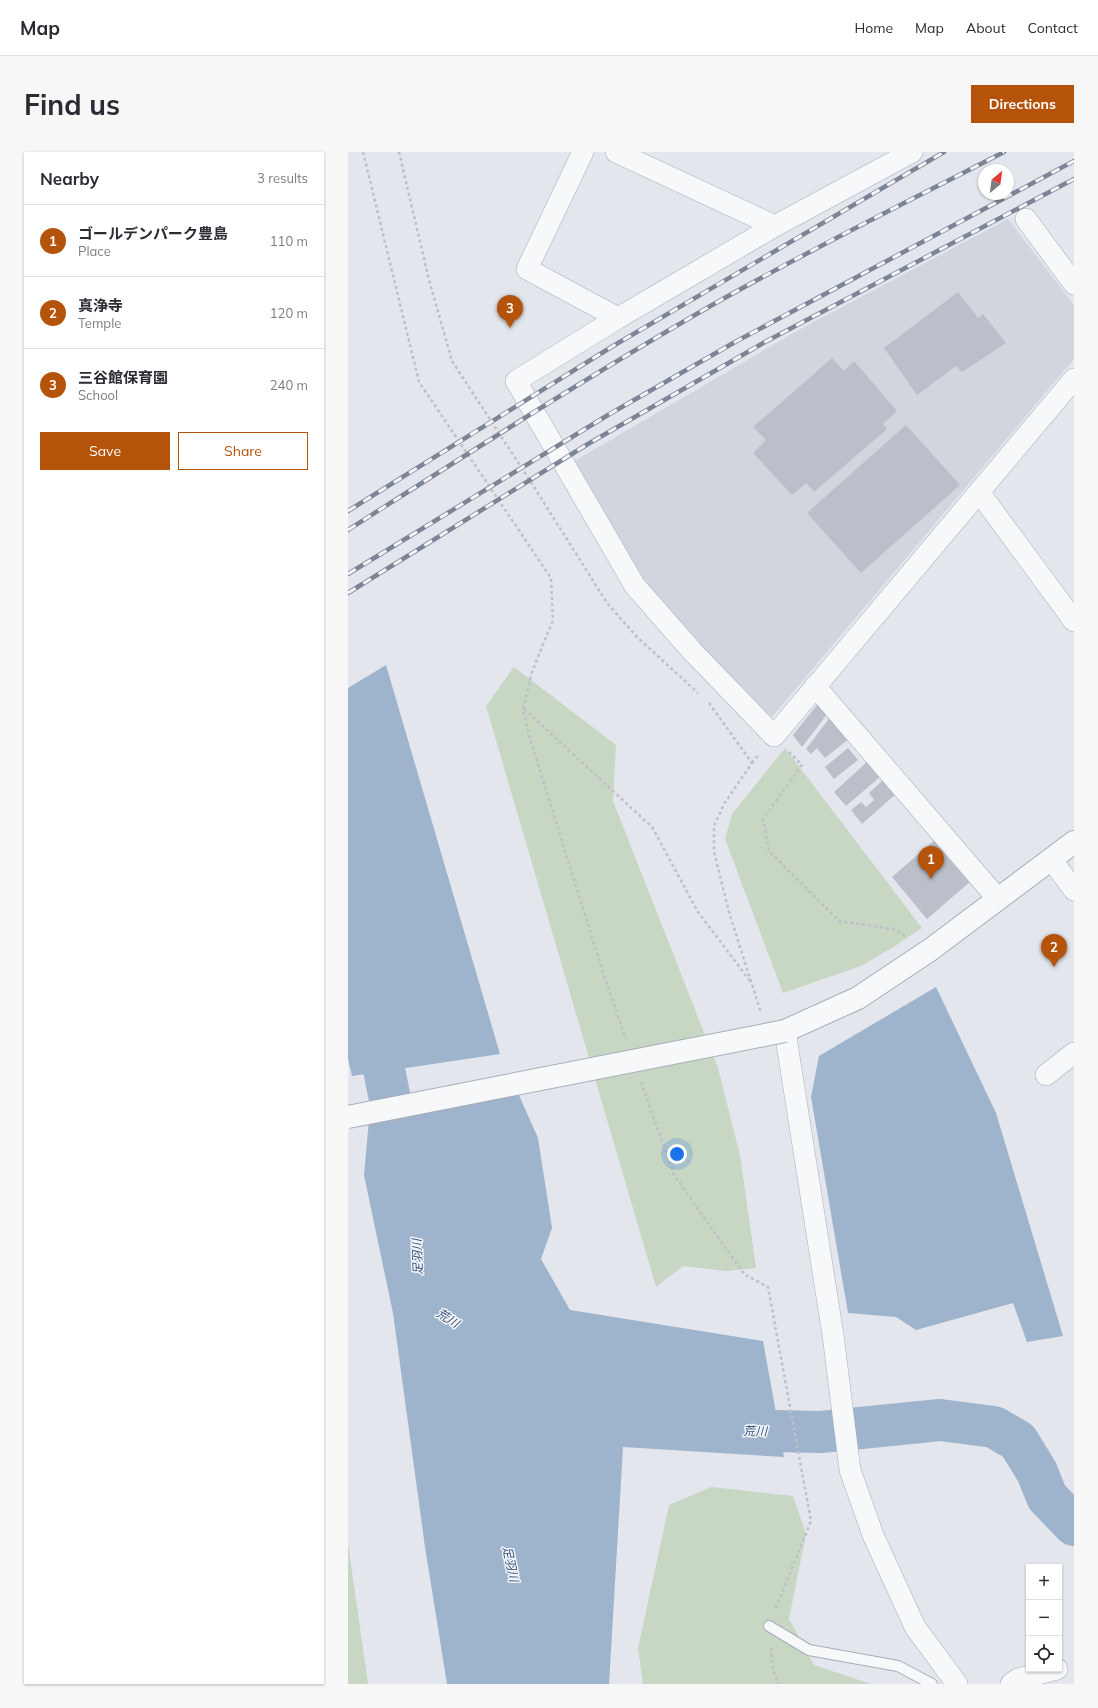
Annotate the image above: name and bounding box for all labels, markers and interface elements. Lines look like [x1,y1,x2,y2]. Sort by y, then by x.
text: Map [20,16,60,40]
text: Home [854,19,893,37]
text: Map [915,19,944,37]
text: About [966,19,1006,37]
text: Contact [1028,19,1078,37]
button: Directions [971,85,1074,123]
text: Find us [24,87,120,122]
north arrow [978,164,1014,200]
text: Nearby [40,168,99,189]
text: 3 results [257,170,308,186]
text: ゴールデンパーク豊島 [78,224,228,243]
text: 1 [49,233,57,249]
text: 110 m [270,233,308,249]
text: Place [78,243,111,259]
pin: 3 [497,295,523,328]
text: 真浄寺 [78,296,123,315]
text: 2 [49,305,57,321]
text: 120 m [270,305,308,321]
text: Temple [78,315,121,331]
text: 三谷館保育園 [78,368,168,387]
text: 3 [49,377,57,393]
text: 240 m [270,377,308,393]
text: School [78,387,118,403]
button: Save [40,432,170,470]
button: Share [178,432,308,470]
pin: 1 [918,846,944,879]
pin: 2 [1041,934,1067,967]
your location [667,1144,687,1164]
water label: 足羽川 [409,1237,425,1275]
water label: 荒川 [434,1305,464,1332]
water label: 荒川 [743,1423,769,1439]
water label: 足羽川 [500,1545,522,1585]
map controls [1026,1564,1062,1672]
button: + [1026,1564,1062,1600]
button: − [1026,1600,1062,1636]
button: locate [1026,1636,1062,1672]

